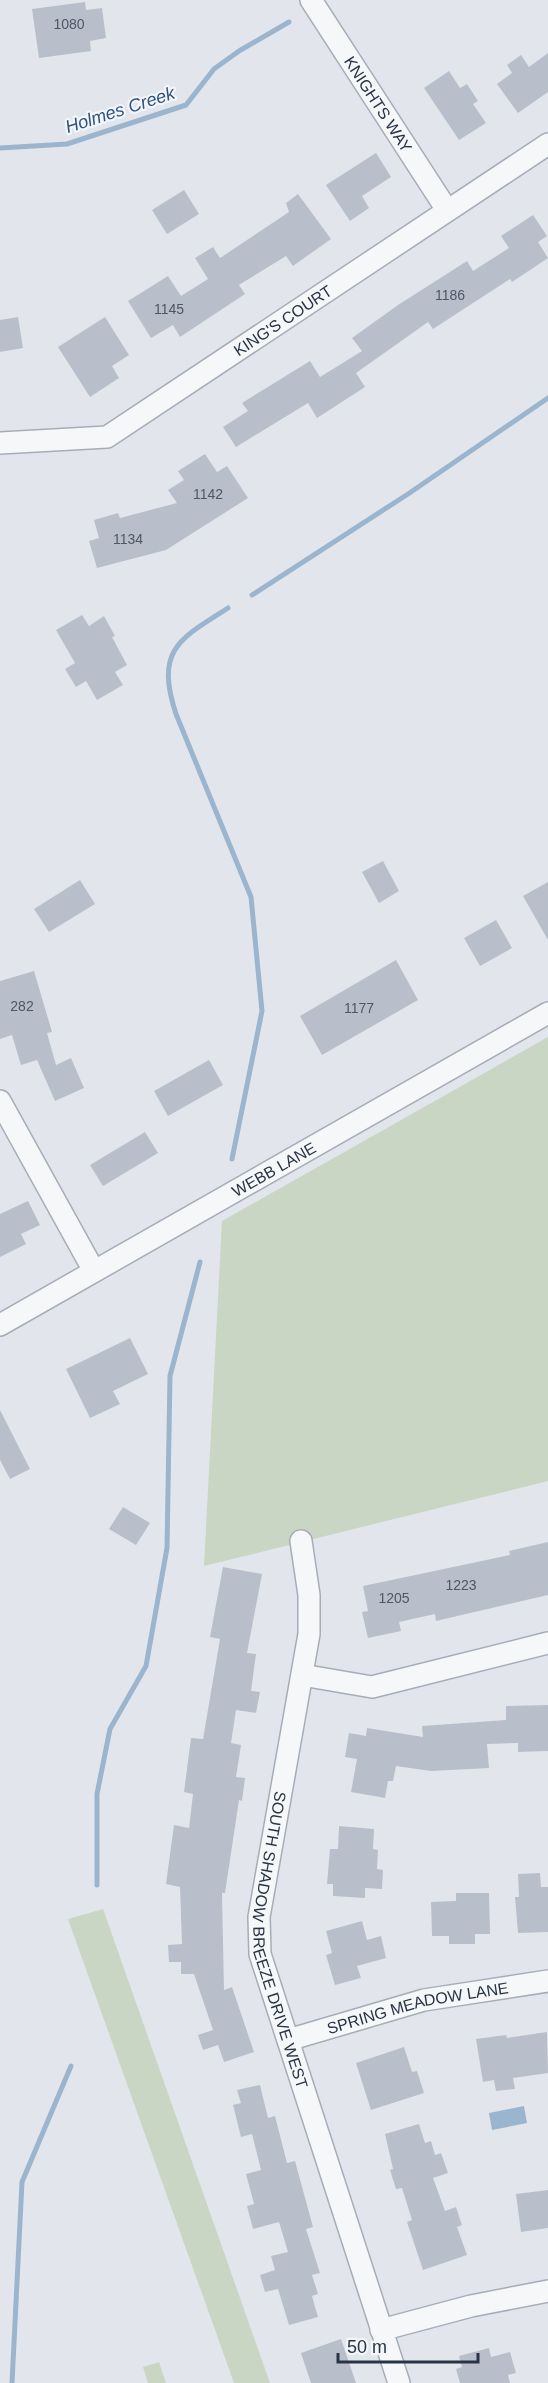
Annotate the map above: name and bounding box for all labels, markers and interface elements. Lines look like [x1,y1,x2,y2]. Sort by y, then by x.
house number: 1080 [53,16,85,32]
street label: KNIGHTS WAY [341,53,415,156]
water label: Holmes Creek [63,83,178,137]
street label: KING'S COURT [231,282,335,359]
house number: 1186 [435,287,465,303]
house number: 1145 [154,301,184,317]
house number: 1142 [193,486,223,502]
house number: 1134 [113,531,143,547]
house number: 282 [10,998,34,1014]
house number: 1177 [344,1000,374,1016]
street label: WEBB LANE [229,1139,319,1200]
house number: 1223 [445,1577,477,1593]
house number: 1205 [378,1590,410,1606]
street label: SOUTH SHADOW BREEZE DRIVE WEST [249,1790,311,2091]
street label: SPRING MEADOW LANE [325,1979,510,2037]
scale bar [338,2326,478,2364]
text: 50 m [347,2337,387,2357]

